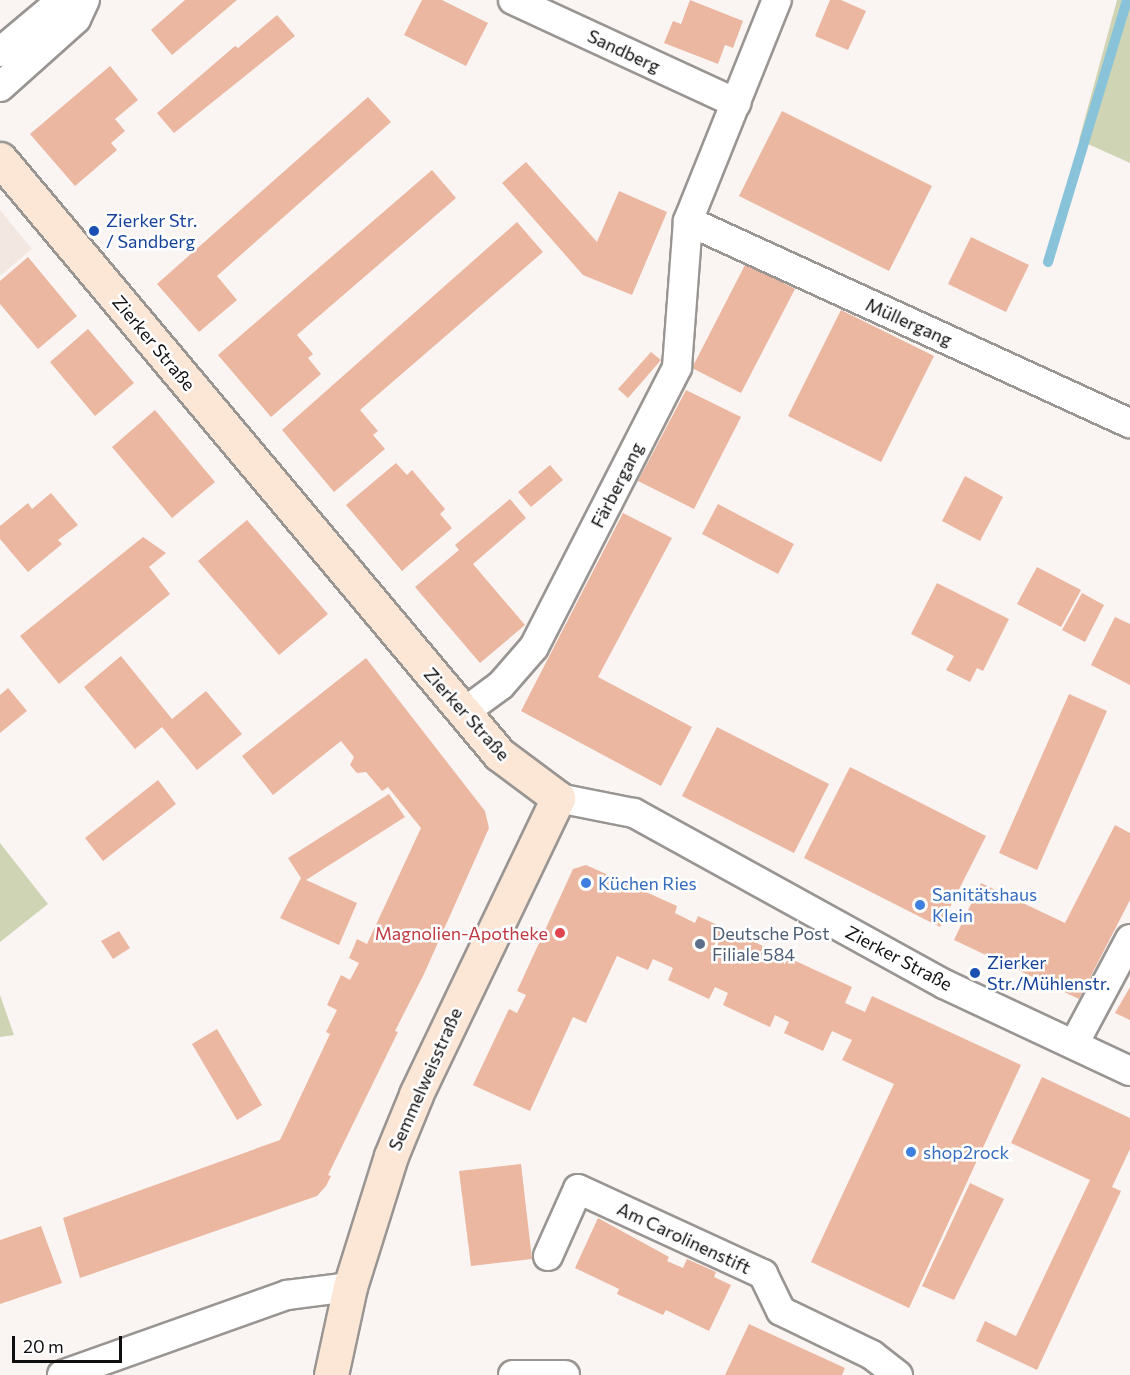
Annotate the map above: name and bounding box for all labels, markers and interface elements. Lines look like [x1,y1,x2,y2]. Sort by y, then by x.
street label: Sandberg [584,25,664,77]
place label: Zierker Str. / Sandberg [106,210,197,252]
marker: Zierker Str. / Sandberg [87,224,101,238]
street label: Zierker Straße [108,291,200,395]
street label: Müllergang [863,293,955,351]
street label: Färbergang [586,439,648,531]
street label: Zierker Straße [420,663,514,765]
place label: Küchen Ries [598,872,697,894]
marker: Küchen Ries [579,876,593,890]
place label: Sanitätshaus Klein [932,884,1037,926]
marker: Sanitätshaus Klein [913,898,927,912]
street label: Zierker Straße [842,921,956,995]
place label: Magnolien-Apotheke [375,922,548,944]
place label: Deutsche Post Filiale 584 [712,923,830,966]
marker: Magnolien-Apotheke [553,926,567,940]
marker: Deutsche Post Filiale 584 [693,937,707,951]
place label: Zierker Str./Mühlenstr. [987,952,1110,994]
marker: Zierker Str./Mühlenstr. [968,966,982,980]
street label: Semmelweisstraße [384,1004,466,1154]
place label: shop2rock [923,1141,1009,1163]
marker: shop2rock [904,1145,918,1159]
street label: Am Carolinenstift [614,1198,754,1278]
scale bar [15,1324,124,1362]
text: 20 m [23,1335,64,1357]

